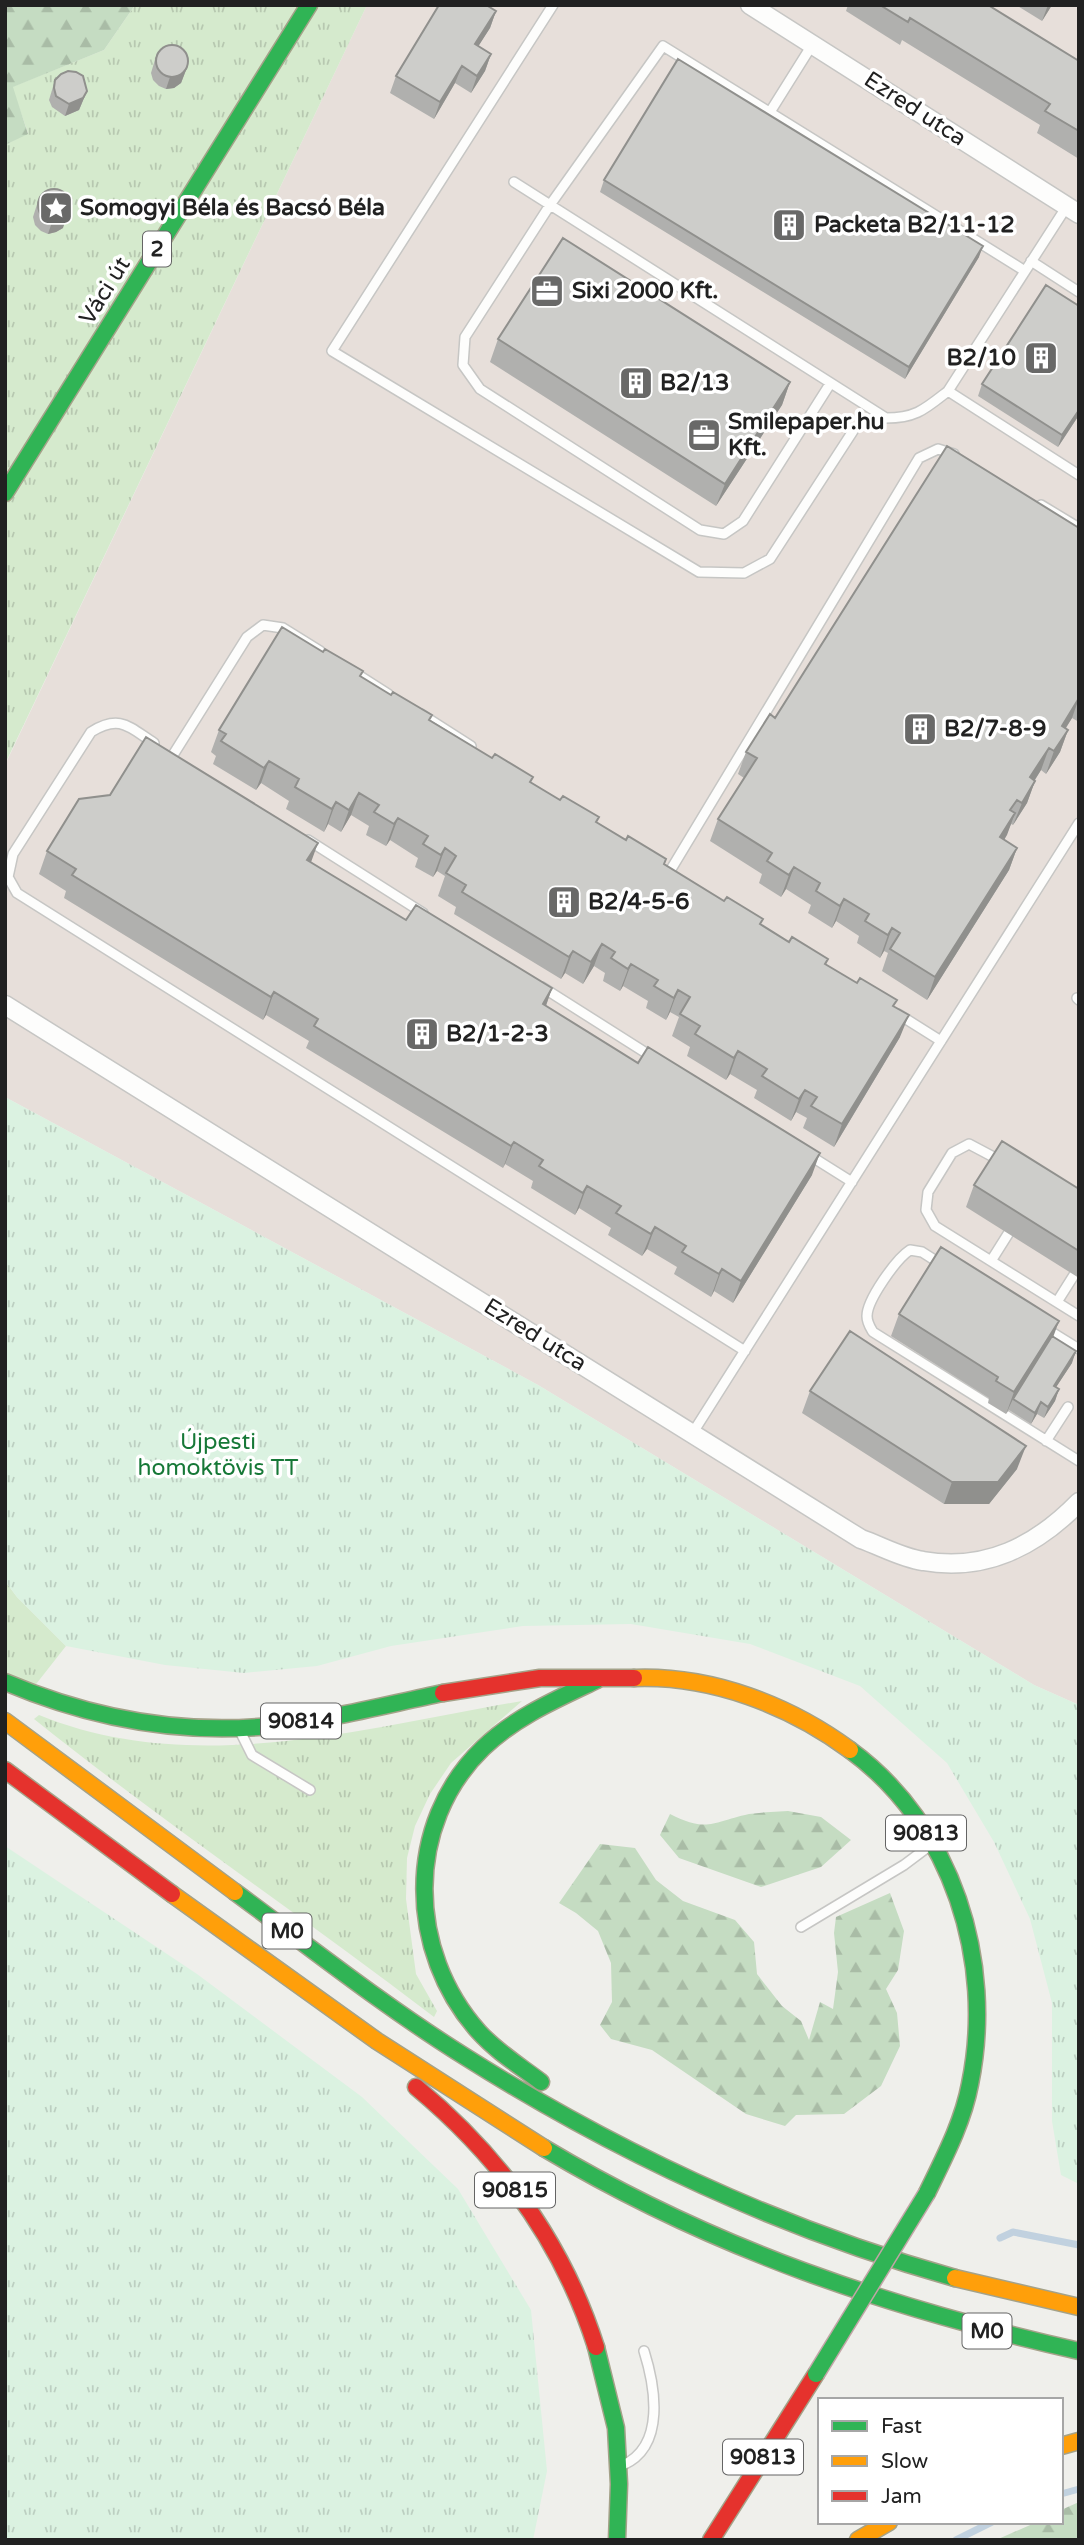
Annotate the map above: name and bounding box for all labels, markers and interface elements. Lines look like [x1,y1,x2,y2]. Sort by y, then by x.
street label: Ezred utca [859,66,971,152]
place icon: Somogyi Béla és Bacsó Béla [37,189,75,227]
place label: Somogyi Béla és Bacsó Béla [80,194,385,222]
building icon: Packeta B2/11-12 [770,206,808,244]
place label: Packeta B2/11-12 [814,211,1015,239]
road number: 2 [143,232,171,266]
street label: Váci út [73,252,137,330]
office icon: Sixi 2000 Kft. [528,272,566,310]
place label: Sixi 2000 Kft. [572,277,718,305]
building icon: B2/10 [1022,339,1060,377]
place label: B2/10 [947,344,1016,372]
building icon: B2/13 [617,364,655,402]
place label: B2/13 [660,369,729,397]
place label: Smilepaper.hu Kft. [728,408,885,462]
office icon: Smilepaper.hu Kft. [685,416,723,454]
building icon: B2/7-8-9 [901,710,939,748]
place label: B2/7-8-9 [944,715,1046,743]
building icon: B2/4-5-6 [545,883,583,921]
place label: B2/4-5-6 [588,888,690,916]
building icon: B2/1-2-3 [403,1015,441,1053]
place label: B2/1-2-3 [446,1020,549,1048]
street label: Ezred utca [478,1292,592,1378]
park label: Újpesti homoktövis TT [137,1428,299,1482]
road number: 90814 [261,1704,341,1738]
road number: 90813 [886,1815,966,1850]
road number: M0 [262,1913,312,1948]
road number: 90815 [475,2172,555,2208]
road number: M0 [962,2314,1012,2348]
legend [818,2398,1063,2524]
text: Fast [881,2414,922,2439]
road number: 90813 [723,2440,803,2474]
text: Slow [881,2449,929,2474]
text: Jam [881,2484,922,2509]

